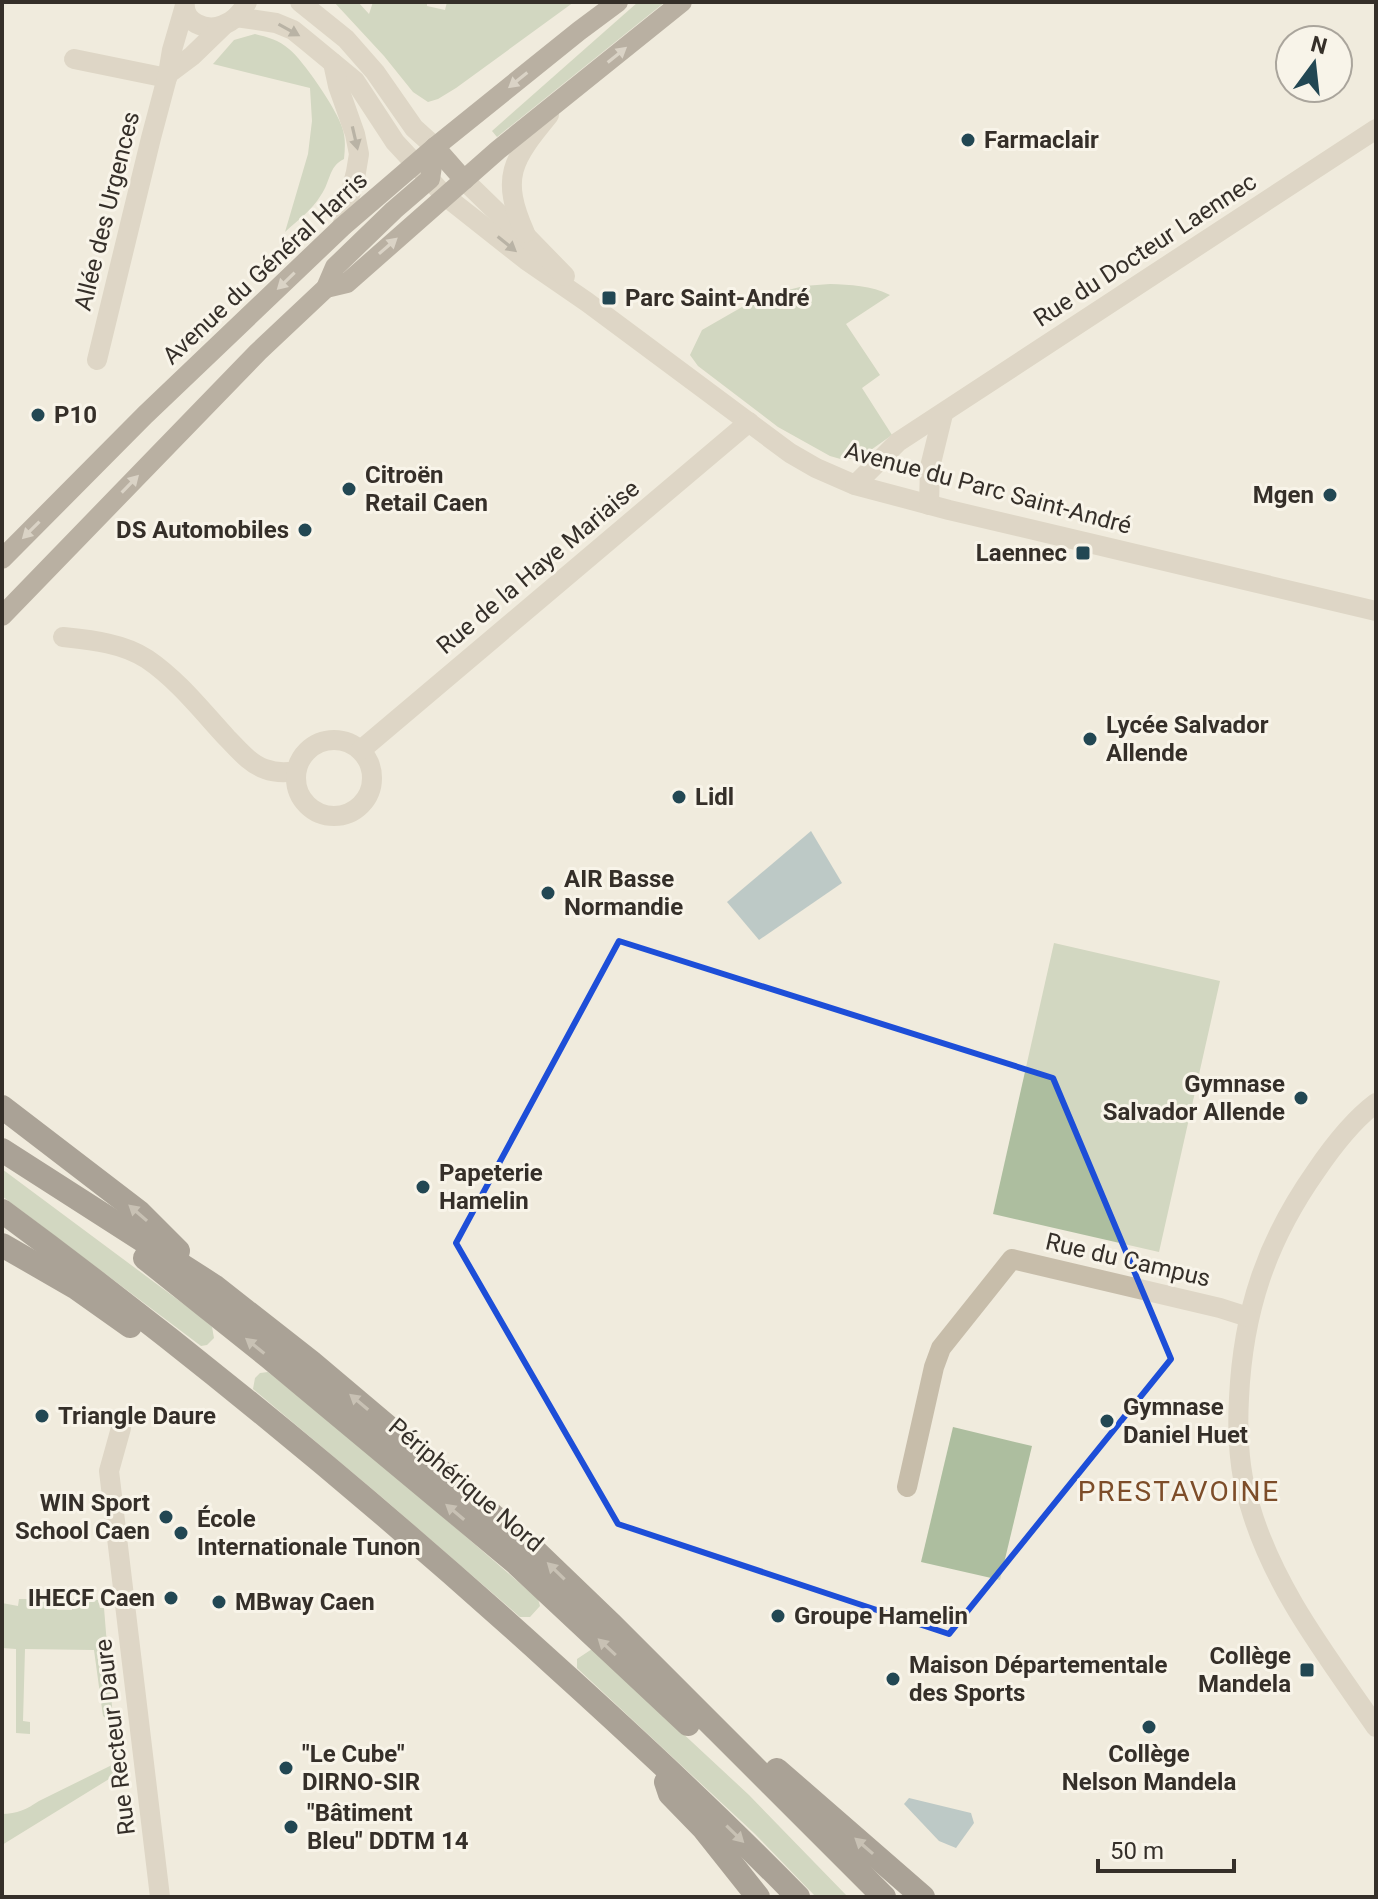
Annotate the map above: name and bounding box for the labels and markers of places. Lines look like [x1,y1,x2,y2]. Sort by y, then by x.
place label: Farmaclair [984,126,1099,154]
marker: Farmaclair [959,131,977,149]
place label: Parc Saint-André [625,284,809,312]
marker: Parc Saint-André [600,289,618,307]
place label: P10 [54,401,97,429]
marker: P10 [29,406,47,424]
place label: Citroën Retail Caen [365,461,488,517]
marker: Citroën Retail Caen [340,480,358,498]
place label: Mgen [1253,481,1314,509]
marker: Mgen [1321,486,1339,504]
place label: DS Automobiles [116,516,289,544]
marker: DS Automobiles [296,521,314,539]
place label: Laennec [976,539,1067,567]
marker: Laennec [1074,544,1092,562]
place label: Lycée Salvador Allende [1106,711,1269,767]
marker: Lycée Salvador Allende [1081,730,1099,748]
place label: Lidl [695,783,734,811]
marker: Lidl [670,788,688,806]
place label: AIR Basse Normandie [564,865,683,921]
marker: AIR Basse Normandie [539,884,557,902]
place label: Gymnase Salvador Allende [1103,1070,1285,1126]
marker: Gymnase Salvador Allende [1292,1089,1310,1107]
place label: Papeterie Hamelin [439,1159,543,1215]
marker: Papeterie Hamelin [414,1178,432,1196]
place label: Gymnase Daniel Huet [1123,1393,1248,1449]
place label: Triangle Daure [58,1402,216,1430]
marker: Triangle Daure [33,1407,51,1425]
marker: Gymnase Daniel Huet [1098,1412,1116,1430]
place label: WIN Sport School Caen [15,1489,150,1545]
place label: École Internationale Tunon [197,1505,421,1561]
marker: WIN Sport School Caen [157,1508,175,1526]
marker: École Internationale Tunon [172,1524,190,1542]
place label: IHECF Caen [28,1584,155,1612]
place label: MBway Caen [235,1588,375,1616]
marker: IHECF Caen [162,1589,180,1607]
marker: MBway Caen [210,1593,228,1611]
place label: Groupe Hamelin [794,1602,968,1630]
marker: Groupe Hamelin [769,1607,787,1625]
place label: Collège Mandela [1198,1642,1291,1698]
place label: Maison Départementale des Sports [909,1651,1167,1707]
marker: Collège Mandela [1298,1661,1316,1679]
marker: Maison Départementale des Sports [884,1670,902,1688]
marker: Collège Nelson Mandela [1140,1718,1158,1736]
place label: "Le Cube" DIRNO-SIR [302,1740,420,1796]
place label: Collège Nelson Mandela [1062,1740,1236,1796]
marker: "Le Cube" DIRNO-SIR [277,1759,295,1777]
place label: "Bâtiment Bleu" DDTM 14 [307,1799,469,1855]
marker: "Bâtiment Bleu" DDTM 14 [282,1818,300,1836]

